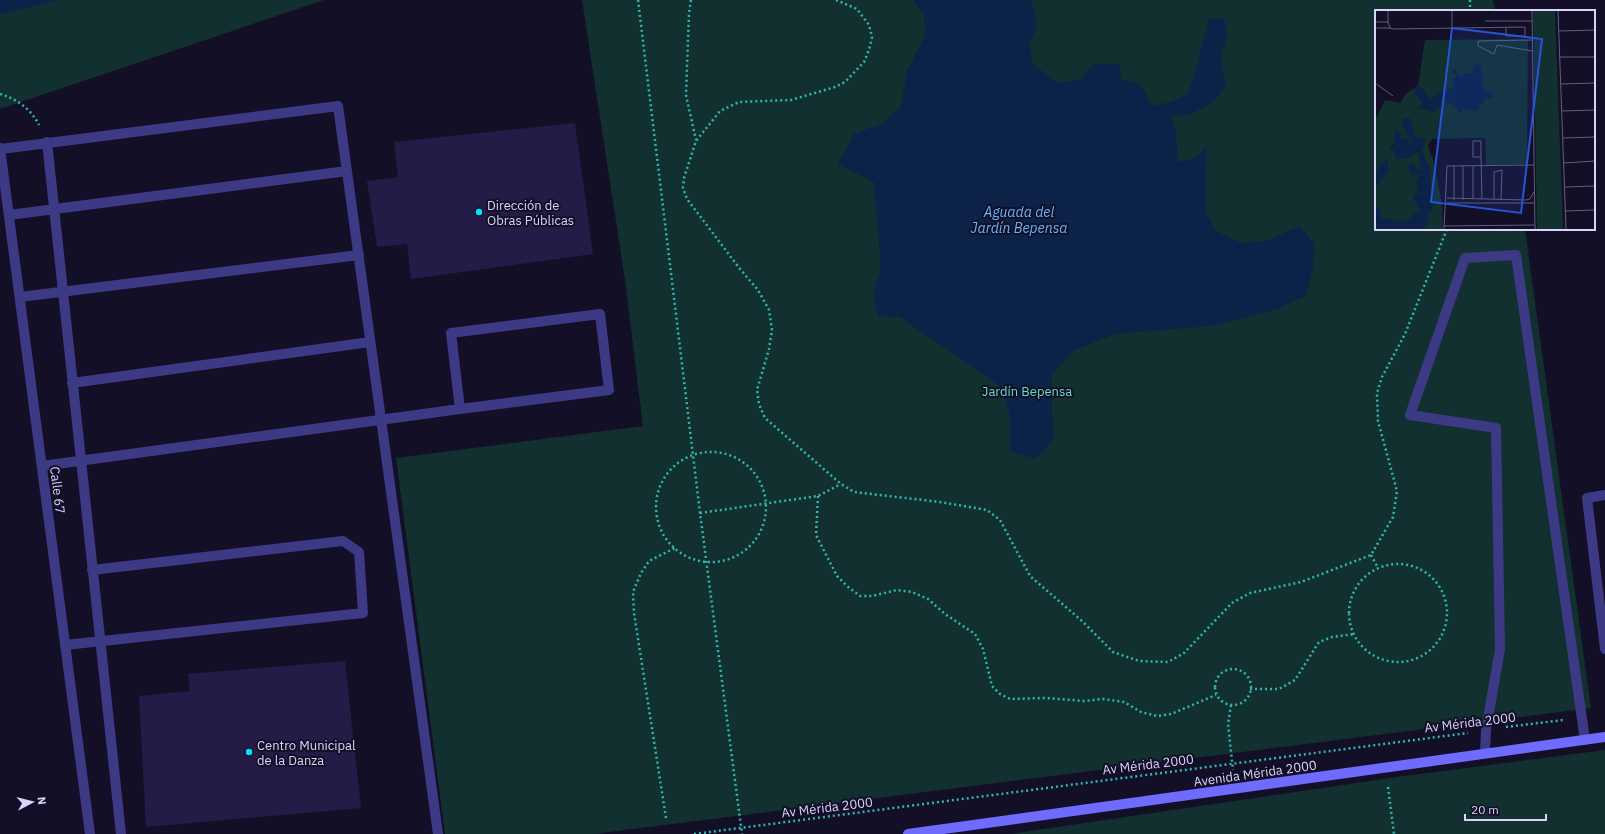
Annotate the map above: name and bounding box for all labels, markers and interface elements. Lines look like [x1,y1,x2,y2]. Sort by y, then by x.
inset map [1375,10,1595,230]
place label: Dirección de Obras Públicas [487,197,574,229]
water label: Aguada del Jardín Bepensa [971,203,1067,237]
marker: Dirección de Obras Públicas [474,207,484,217]
park label: Jardín Bepensa [982,383,1072,400]
street label: Calle 67 [46,465,69,515]
street label: Av Mérida 2000 [1423,708,1517,737]
place label: Centro Municipal de la Danza [257,737,356,769]
marker: Centro Municipal de la Danza [244,747,254,757]
street label: Av Mérida 2000 [1101,750,1195,779]
street label: Avenida Mérida 2000 [1192,756,1318,791]
north arrow [12,782,52,822]
street label: Av Mérida 2000 [780,793,874,822]
text: N [34,796,49,806]
scale bar [1465,796,1546,822]
text: 20 m [1471,802,1499,817]

